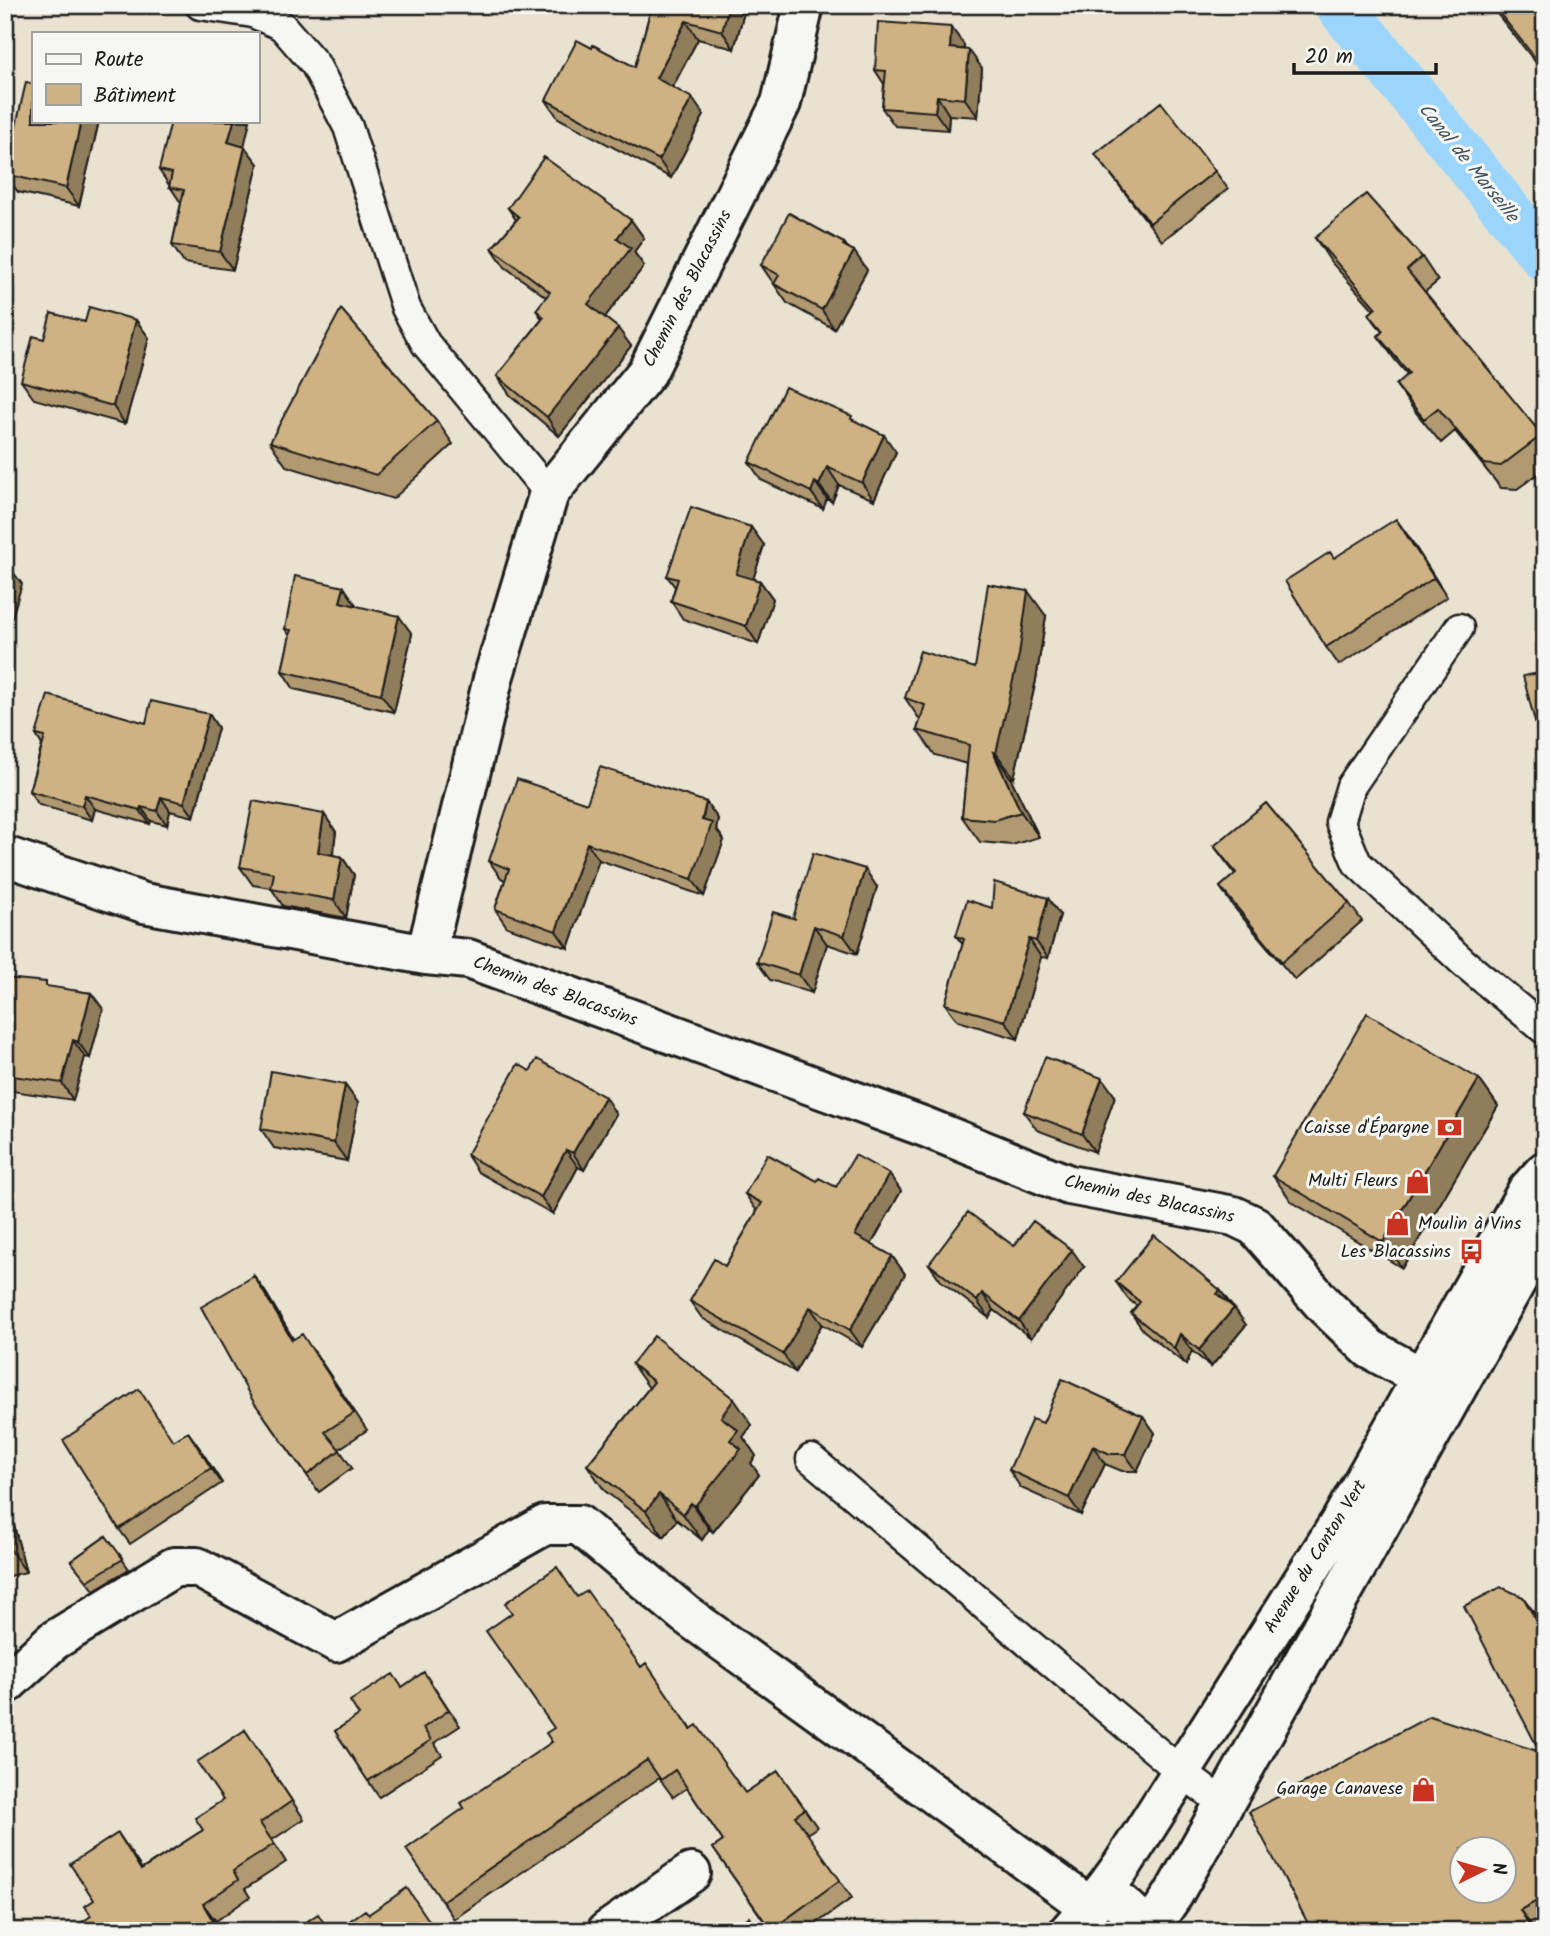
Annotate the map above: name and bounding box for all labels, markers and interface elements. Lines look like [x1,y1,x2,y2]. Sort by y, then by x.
legend [32,32,259,122]
scale bar [1294,32,1436,76]
text: 20 m [1305,41,1353,74]
text: Route [94,44,144,77]
text: Bâtiment [94,80,177,113]
water label: Canal de Marseille [1410,97,1527,231]
street label: Chemin des Blacassins [636,205,740,373]
street label: Chemin des Blacassins [468,949,642,1035]
place label: Caisse d'Épargne [1303,1114,1429,1143]
bank icon: Caisse d'Épargne [1435,1114,1463,1142]
place label: Multi Fleurs [1308,1167,1398,1196]
shop icon: Multi Fleurs [1404,1167,1432,1195]
street label: Chemin des Blacassins [1061,1168,1237,1232]
shop icon: Moulin à Vins [1384,1210,1412,1238]
place label: Moulin à Vins [1418,1210,1522,1239]
place label: Les Blacassins [1341,1238,1451,1267]
bus stop icon: Les Blacassins [1457,1238,1485,1266]
street label: Avenue du Canton Vert [1257,1474,1376,1639]
place label: Garage Canavese [1277,1775,1403,1804]
shop icon: Garage Canavese [1409,1775,1437,1803]
north arrow [1448,1834,1518,1904]
text: N [1482,1861,1513,1876]

